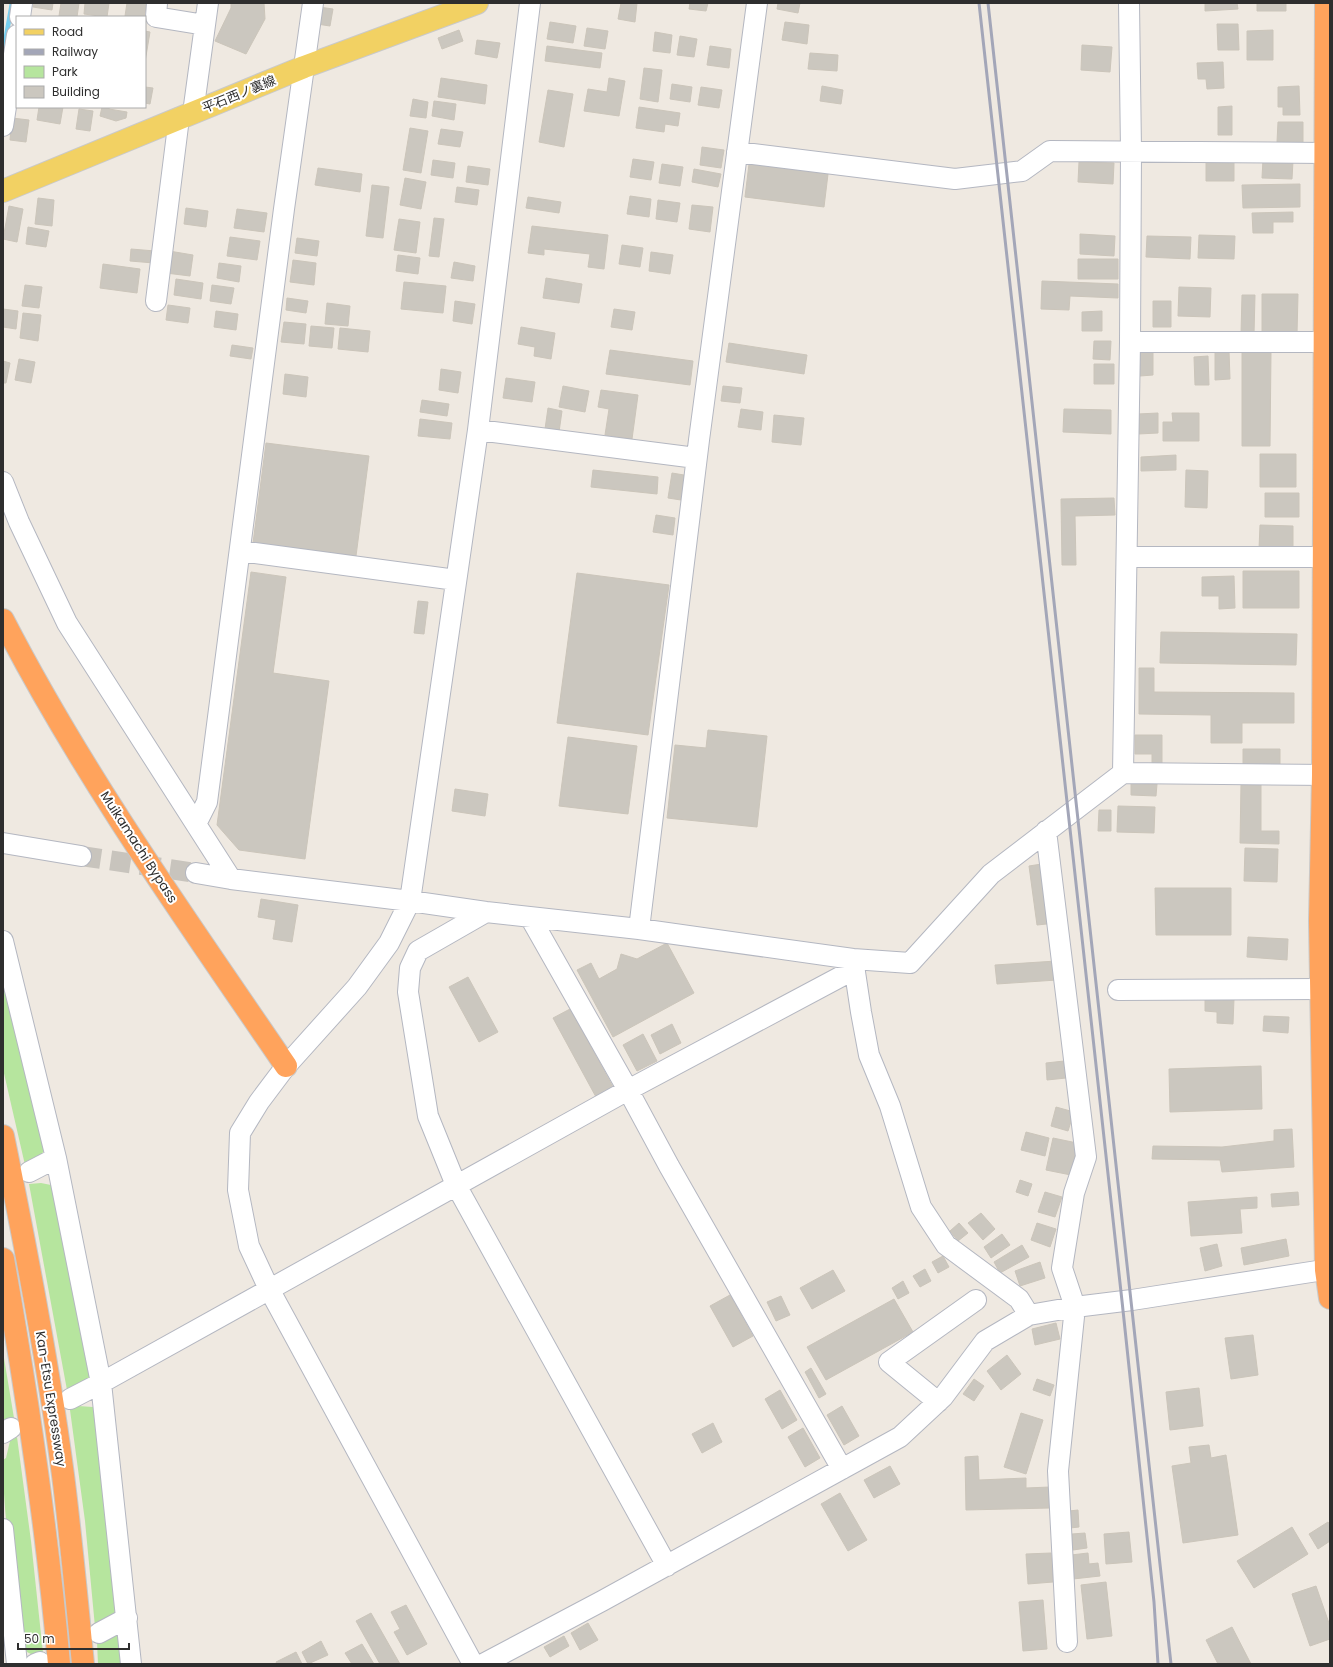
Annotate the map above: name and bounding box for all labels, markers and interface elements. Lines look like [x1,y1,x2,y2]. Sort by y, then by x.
legend [16,16,146,108]
text: Road [52,23,83,40]
text: Railway [52,43,98,60]
text: Park [52,63,79,80]
street label: 平石西ノ裏線 [199,71,279,117]
text: Building [52,83,100,100]
street label: Muikamachi Bypass [96,787,182,907]
street label: Kan-Etsu Expressway [31,1330,71,1469]
scale bar [18,1625,129,1651]
text: 50 m [24,1630,55,1647]

